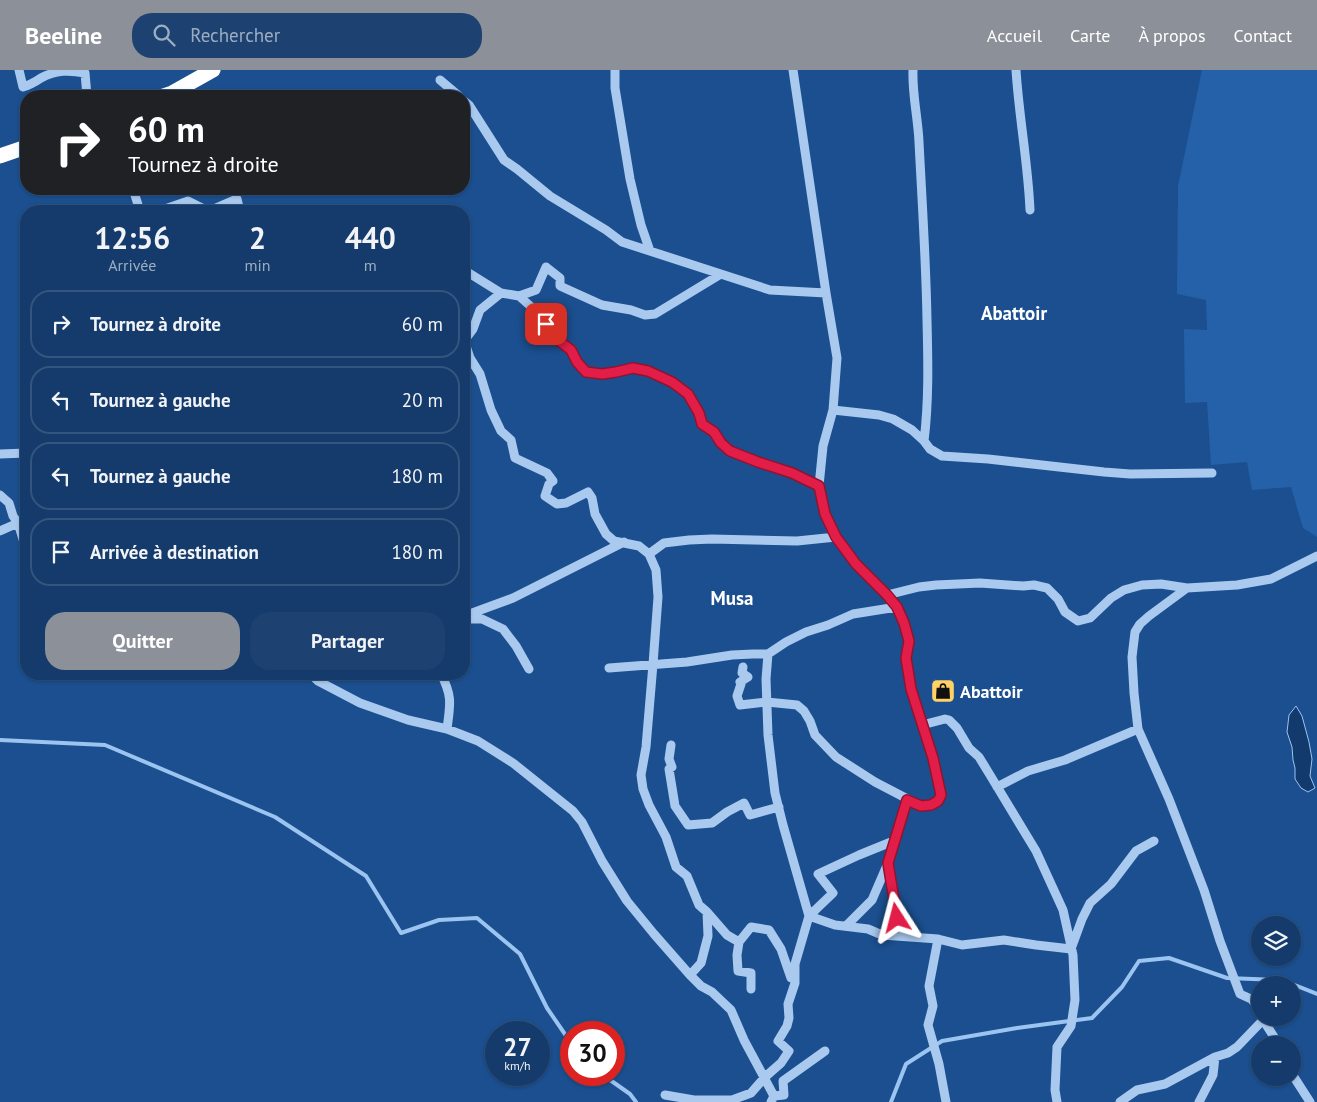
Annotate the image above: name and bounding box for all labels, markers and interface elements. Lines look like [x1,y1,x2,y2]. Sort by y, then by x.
search box [132,13,482,58]
text: Beeline [25,20,102,51]
icon: search [150,21,178,49]
text: Rechercher [190,23,280,47]
text: Accueil [987,24,1042,47]
text: Carte [1070,24,1111,47]
text: À propos [1139,24,1206,47]
text: Contact [1234,24,1292,47]
text: 60 m [128,106,205,152]
icon: right [45,110,110,175]
text: Tournez à droite [128,150,279,178]
text: 12:56 [94,218,170,257]
text: 2 [249,218,266,257]
text: 440 [345,218,396,257]
text: Arrivée [108,255,156,275]
text: min [245,255,271,275]
text: m [364,255,377,275]
district label: Abattoir [981,301,1047,325]
pin [525,303,567,345]
icon: right [47,310,75,338]
icon: arrive [532,310,560,338]
text: Tournez à droite [90,312,221,336]
text: 60 m [402,312,443,336]
icon: left [47,386,75,414]
text: Tournez à gauche [90,388,231,412]
text: 20 m [402,388,443,412]
icon: left [47,462,75,490]
text: Tournez à gauche [90,464,231,488]
text: 180 m [391,464,443,488]
icon: arrive [47,538,75,566]
text: Arrivée à destination [90,540,259,564]
text: 180 m [391,540,443,564]
district label: Musa [711,586,753,610]
button: Quitter [45,612,240,670]
button: Partager [250,612,445,670]
shop icon: Abattoir [930,678,956,704]
place label: Abattoir [960,680,1023,703]
position arrow [870,891,922,943]
map controls [1251,916,1301,1086]
button: layers [1251,916,1301,966]
button: + [1251,976,1301,1026]
speed limit sign: 30 [560,1021,625,1086]
text: 27 [503,1031,532,1063]
button: − [1251,1036,1301,1086]
text: km/h [504,1058,531,1073]

